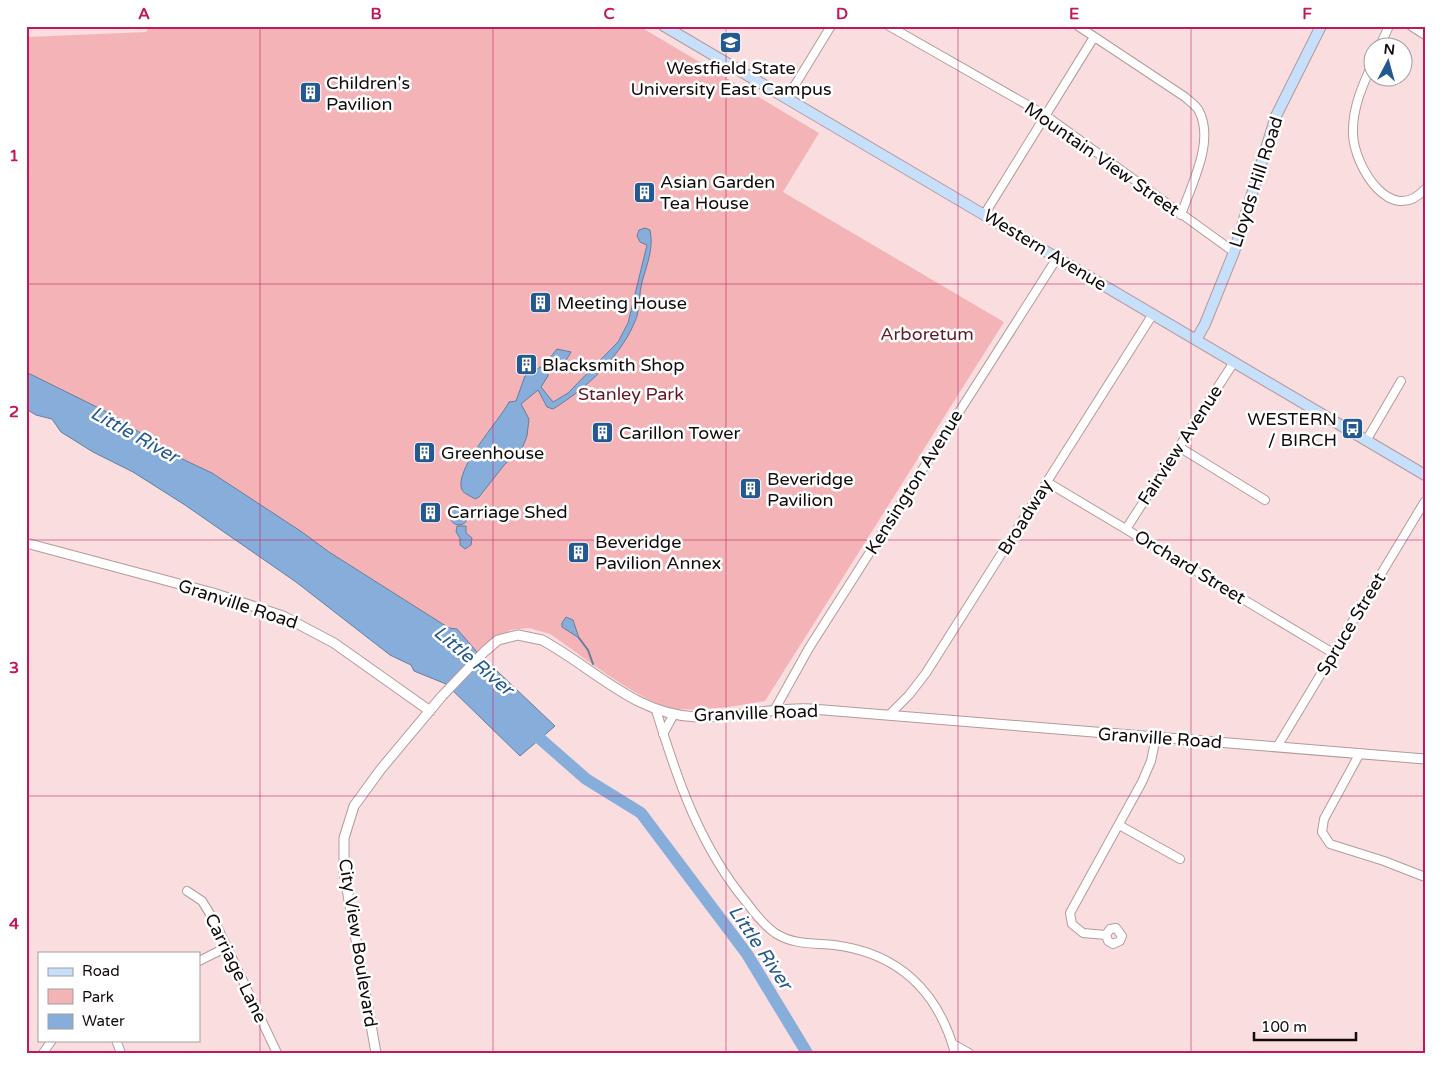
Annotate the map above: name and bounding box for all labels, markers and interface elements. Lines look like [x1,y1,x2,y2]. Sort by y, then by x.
text: A [138,4,150,24]
text: B [370,4,382,24]
text: C [603,4,615,24]
text: D [836,4,848,24]
text: E [1069,4,1079,24]
text: F [1302,4,1312,24]
school or university icon: Westfield State University East Campus [719,31,743,55]
north arrow [1364,38,1414,88]
text: N [1383,41,1396,59]
place label: Westfield State University East Campus [630,57,832,100]
place label: Children's Pavilion [326,72,410,115]
building icon: Children's Pavilion [298,81,322,105]
street label: Mountain View Street [1020,97,1184,221]
street label: Lloyds Hill Road [1224,114,1288,250]
text: 1 [9,146,19,166]
place label: Asian Garden Tea House [660,171,775,214]
building icon: Asian Garden Tea House [632,180,656,204]
street label: Western Avenue [979,205,1111,295]
building icon: Meeting House [529,291,553,315]
place label: Meeting House [557,292,687,314]
park label: Arboretum [880,323,974,345]
building icon: Blacksmith Shop [514,353,538,377]
place label: Blacksmith Shop [542,354,685,376]
street label: Fairview Avenue [1133,381,1227,509]
park label: Stanley Park [578,383,684,405]
text: 2 [9,402,19,422]
water label: Little River [87,402,185,469]
street label: Kensington Avenue [861,406,967,558]
place label: WESTERN / BIRCH [1247,408,1337,451]
bus stop icon: WESTERN / BIRCH [1341,417,1365,441]
building icon: Carillon Tower [591,421,615,445]
place label: Carillon Tower [619,422,740,444]
building icon: Greenhouse [413,441,437,465]
place label: Greenhouse [441,442,544,464]
place label: Beveridge Pavilion [767,468,853,511]
street label: Broadway [993,475,1057,559]
building icon: Beveridge Pavilion [739,477,763,501]
building icon: Carriage Shed [419,500,443,524]
place label: Carriage Shed [447,501,568,523]
street label: Orchard Street [1130,525,1250,609]
place label: Beveridge Pavilion Annex [595,531,721,574]
building icon: Beveridge Pavilion Annex [567,540,591,564]
street label: Spruce Street [1312,569,1390,679]
street label: Granville Road [175,574,301,634]
water label: Little River [429,621,520,702]
text: 3 [9,658,19,678]
street label: Granville Road [693,700,819,726]
street label: Granville Road [1097,723,1223,753]
street label: City View Boulevard [334,857,382,1029]
water label: Little River [724,901,798,996]
street label: Carriage Lane [200,910,272,1026]
text: 4 [9,914,19,934]
legend [38,952,200,1042]
text: Road [82,962,120,980]
text: Park [82,988,114,1006]
scale bar [1254,1009,1356,1041]
text: Water [82,1012,125,1030]
text: 100 m [1261,1018,1307,1036]

